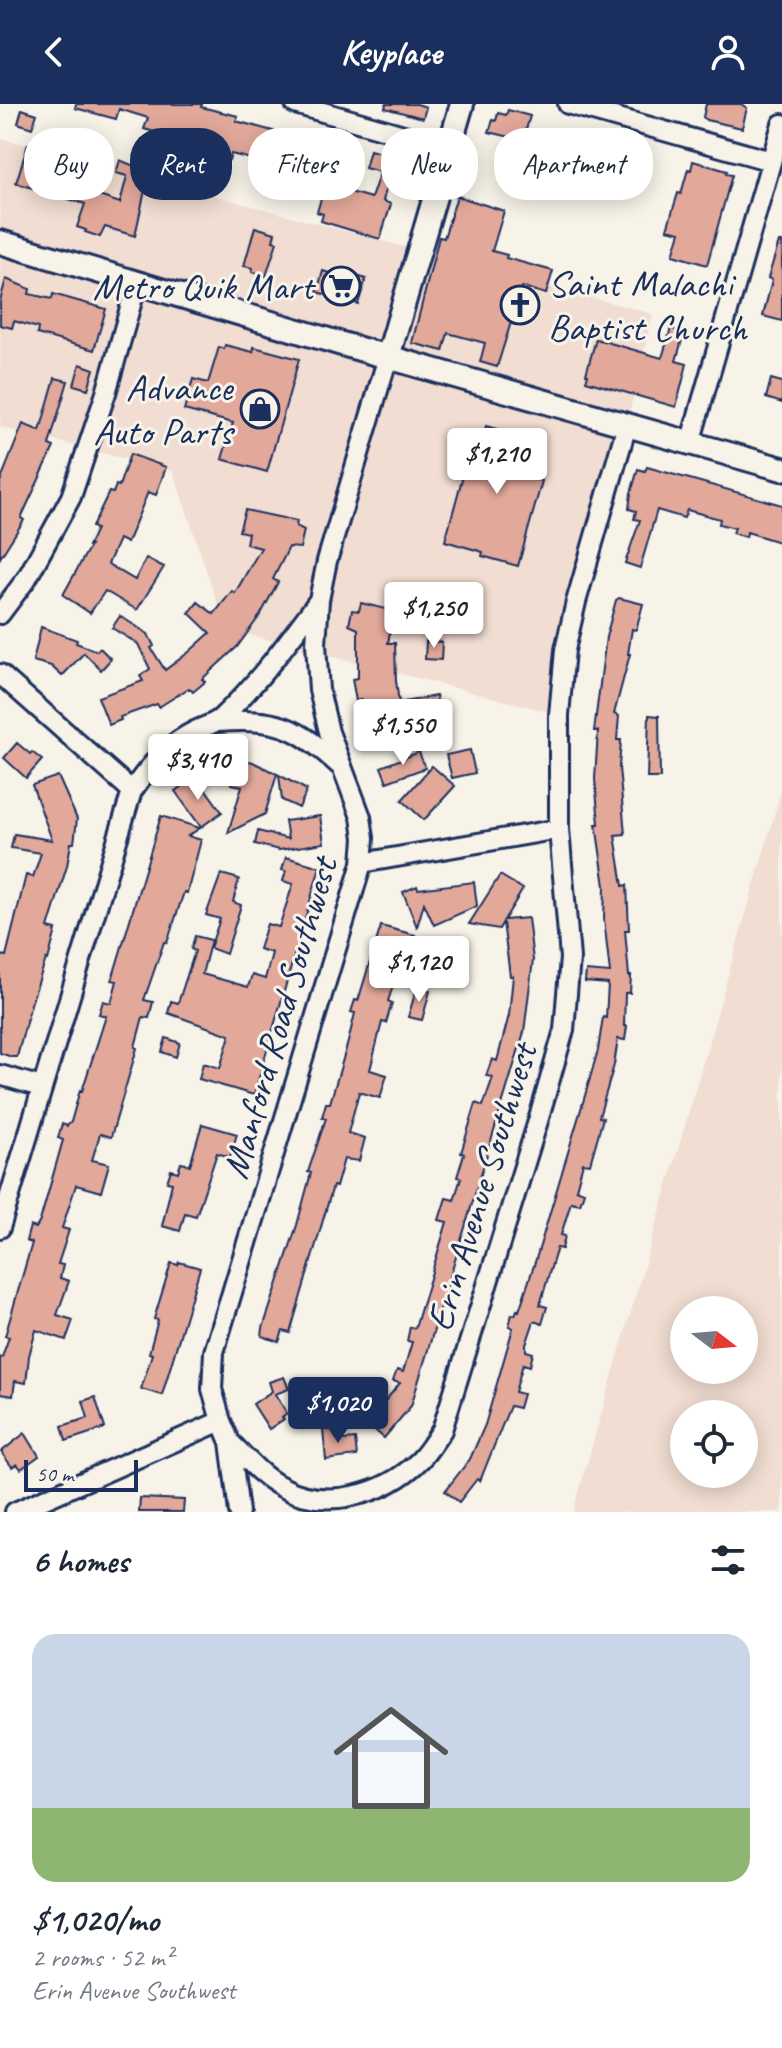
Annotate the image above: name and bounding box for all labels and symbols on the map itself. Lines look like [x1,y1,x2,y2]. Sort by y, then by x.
place label: Saint Malachi Baptist Church [548,260,749,351]
place label: Metro Quik Mart [93,263,316,310]
supermarket icon: Metro Quik Mart [320,265,362,307]
church icon: Saint Malachi Baptist Church [499,284,541,326]
place label: Advance Auto Parts [93,364,236,455]
shop icon: Advance Auto Parts [239,388,281,430]
pin: $1,210 [432,428,562,496]
pin: $1,250 [369,582,499,650]
pin: $1,550 [338,699,468,767]
pin: $3,410 [133,734,263,802]
street label: Manford Road Southwest [211,849,349,1184]
pin: $1,120 [354,936,484,1004]
street label: Erin Avenue Southwest [416,1035,548,1336]
north arrow [670,1296,758,1384]
pin: $1,020 [273,1377,403,1445]
scale bar [24,1456,138,1492]

